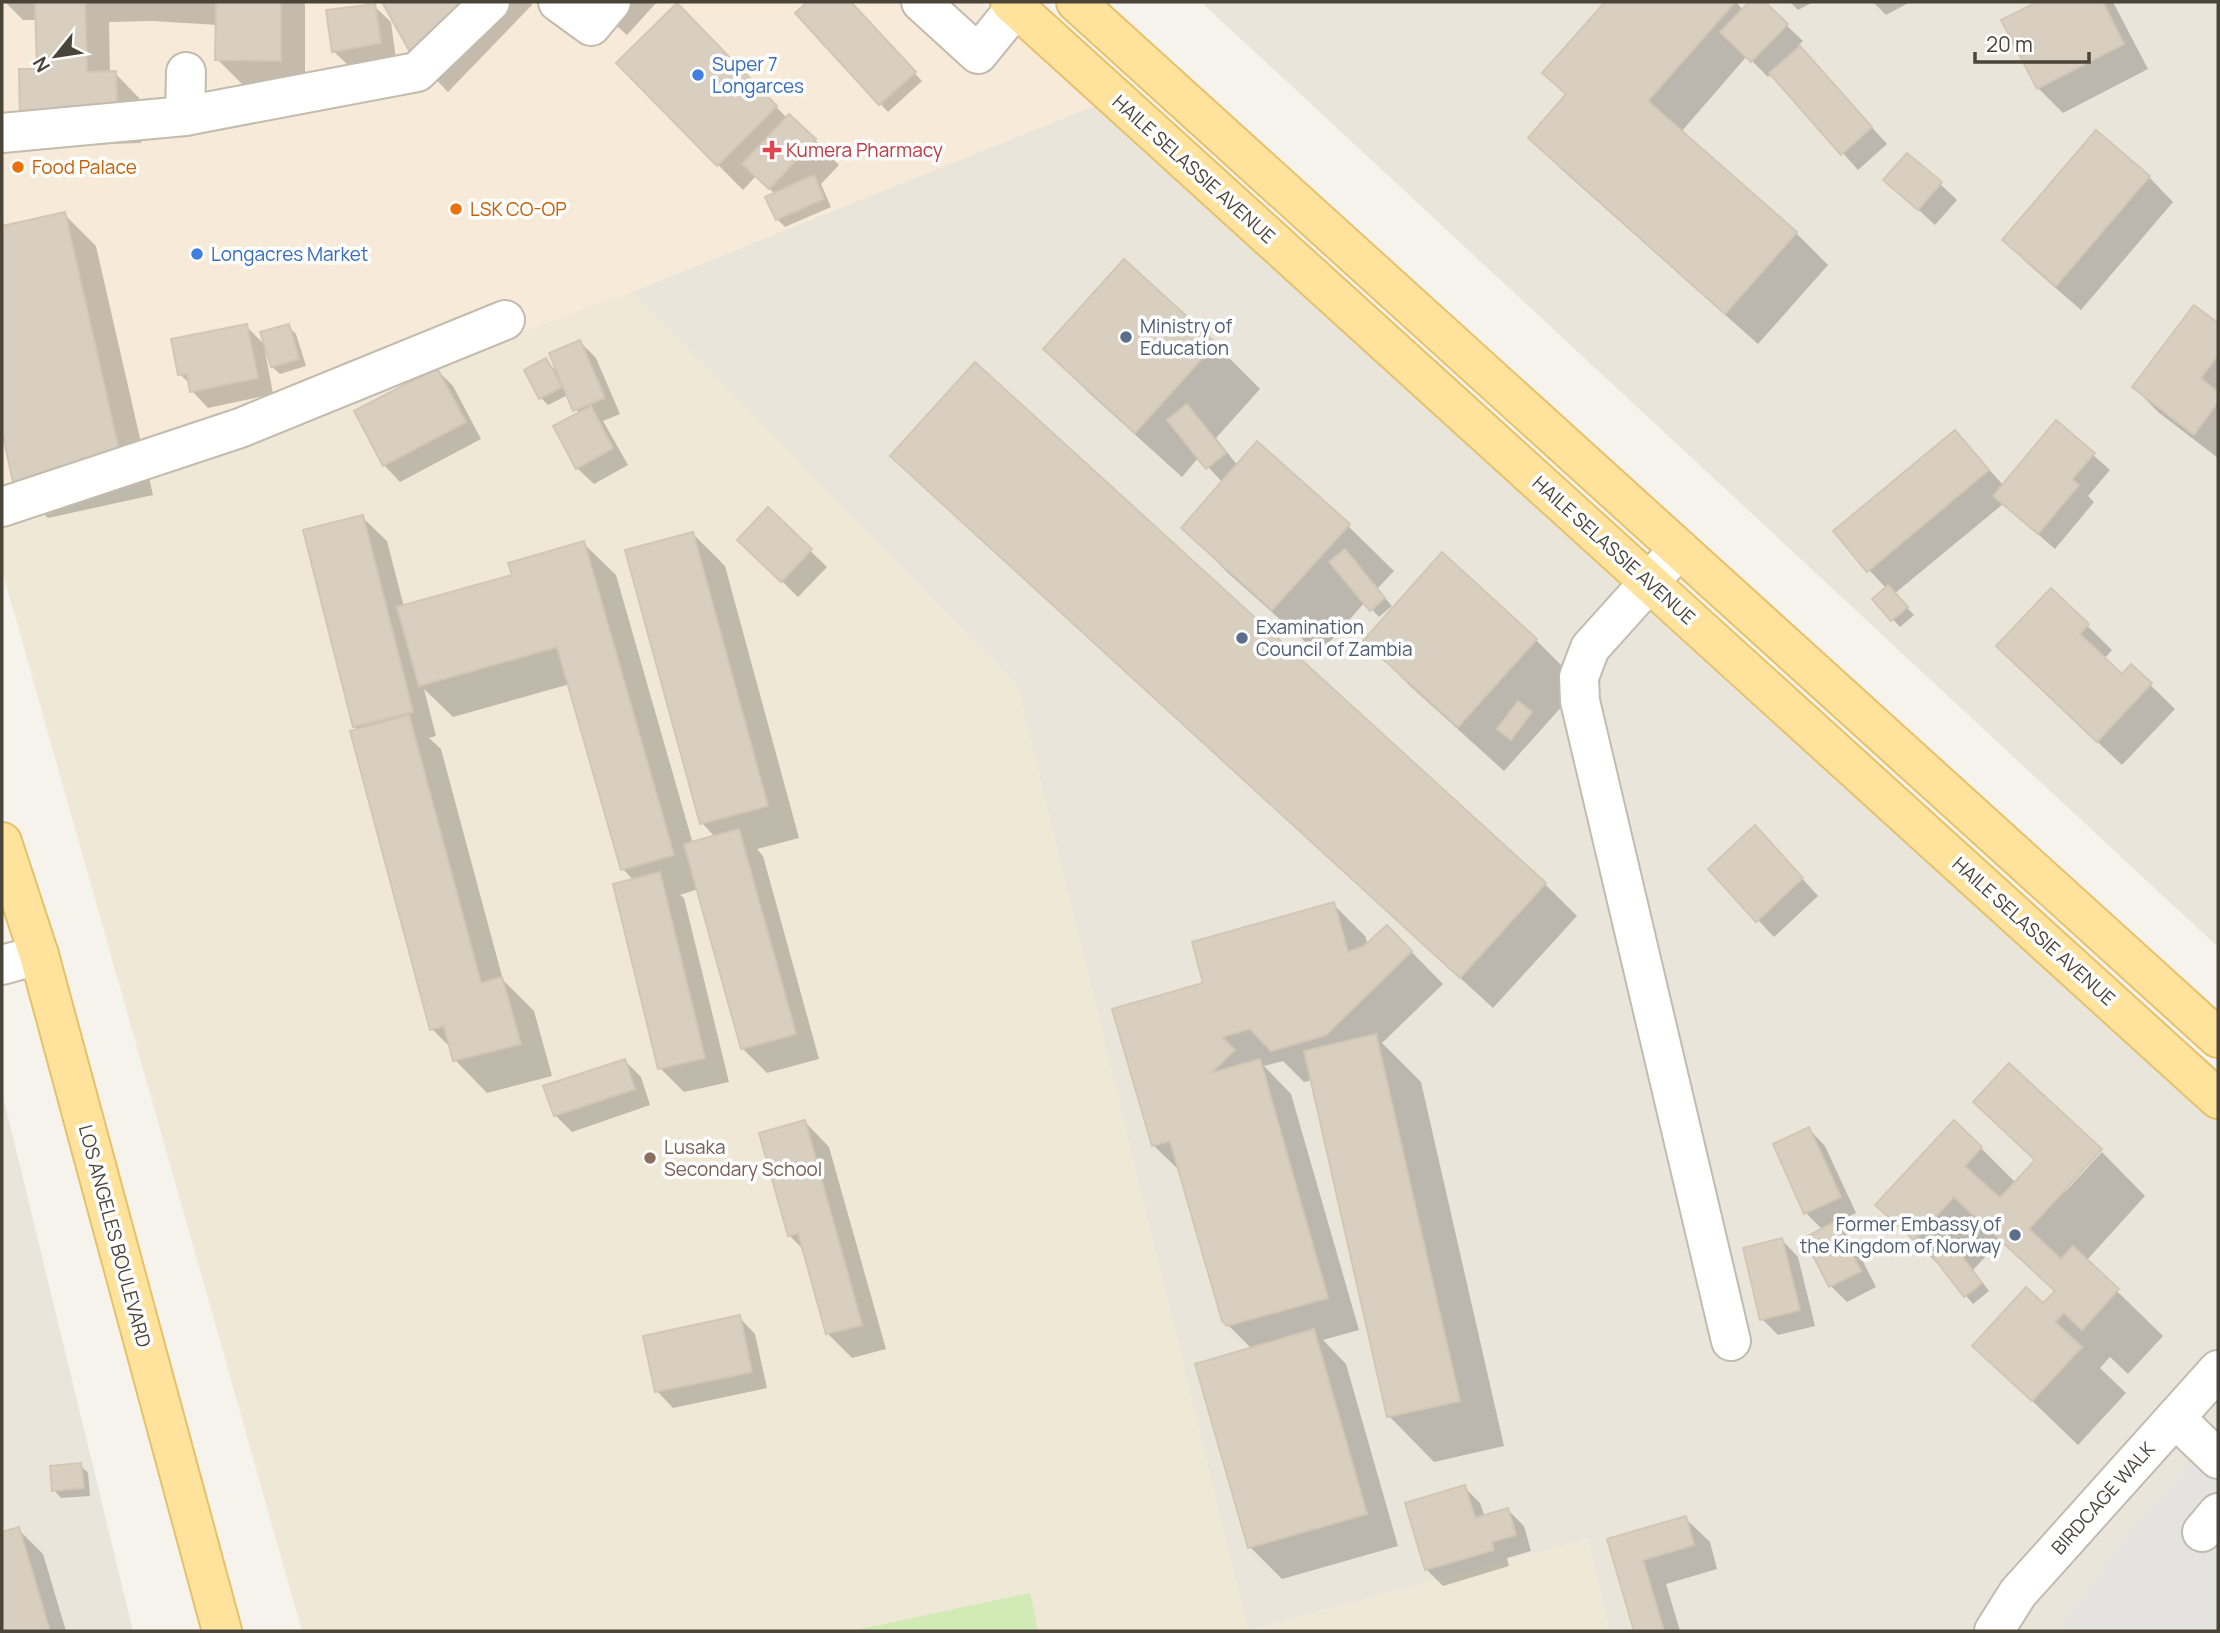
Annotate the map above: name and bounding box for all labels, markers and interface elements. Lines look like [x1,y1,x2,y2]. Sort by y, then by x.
north arrow [21,21,91,91]
scale bar [1975,21,2089,65]
text: 20 m [1986,30,2033,58]
place label: Super 7 Longarces [712,51,804,99]
text: N [27,52,56,77]
marker: Super 7 Longarces [690,67,706,83]
street label: HAILE SELASSIE AVENUE [1107,89,1281,249]
place label: Kumera Pharmacy [786,137,943,163]
marker: Kumera Pharmacy [764,142,780,158]
place label: Food Palace [32,154,137,180]
marker: Food Palace [10,159,26,175]
place label: LSK CO-OP [470,196,567,222]
marker: LSK CO-OP [448,201,464,217]
place label: Longacres Market [211,241,368,267]
marker: Longacres Market [189,246,205,262]
place label: Ministry of Education [1140,313,1232,361]
marker: Ministry of Education [1118,329,1134,345]
street label: HAILE SELASSIE AVENUE [1527,470,1701,630]
place label: Examination Council of Zambia [1256,614,1413,662]
marker: Examination Council of Zambia [1234,630,1250,646]
street label: HAILE SELASSIE AVENUE [1947,851,2121,1011]
street label: LOS ANGELES BOULEVARD [73,1122,157,1350]
place label: Lusaka Secondary School [664,1134,822,1182]
marker: Lusaka Secondary School [642,1150,658,1166]
place label: Former Embassy of the Kingdom of Norway [1800,1211,2001,1259]
marker: Former Embassy of the Kingdom of Norway [2007,1227,2023,1243]
street label: BIRDCAGE WALK [2045,1436,2161,1560]

